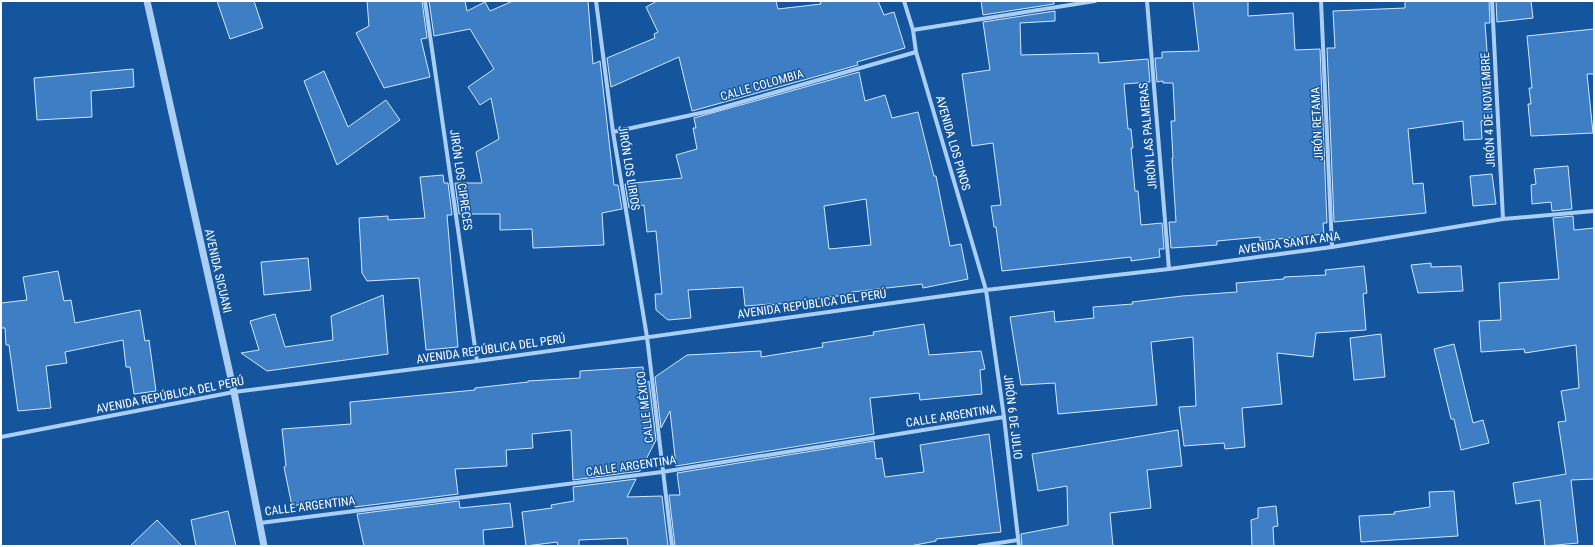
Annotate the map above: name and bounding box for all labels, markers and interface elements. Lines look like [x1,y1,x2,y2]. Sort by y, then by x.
street label: JIRÓN 4 DE NOVIEMBRE [1477,52,1498,168]
street label: CALLE COLOMBIA [719,66,805,104]
street label: JIRÓN LAS PALMERAS [1135,82,1160,190]
street label: JIRÓN RETAMA [1307,87,1326,161]
street label: AVENIDA LOS PINOS [933,94,973,192]
street label: JIRÓN LOS LIRIOS [615,124,644,211]
street label: JIRÓN LOS CIPRECES [447,128,476,231]
street label: AVENIDA SICUANI [202,228,234,314]
street label: AVENIDA SANTA ANA [1237,229,1341,257]
street label: AVENIDA REPÚBLICA DEL PERÚ [736,286,888,321]
street label: AVENIDA REPÚBLICA DEL PERÚ [415,331,567,366]
street label: CALLE MÉXICO [633,370,656,444]
street label: AVENIDA REPÚBLICA DEL PERÚ [95,373,245,416]
street label: JIRÓN 6 DE JULIO [1001,374,1026,460]
street label: CALLE ARGENTINA [905,402,997,430]
street label: CALLE ARGENTINA [585,453,677,479]
street label: CALLE ARGENTINA [264,493,356,519]

